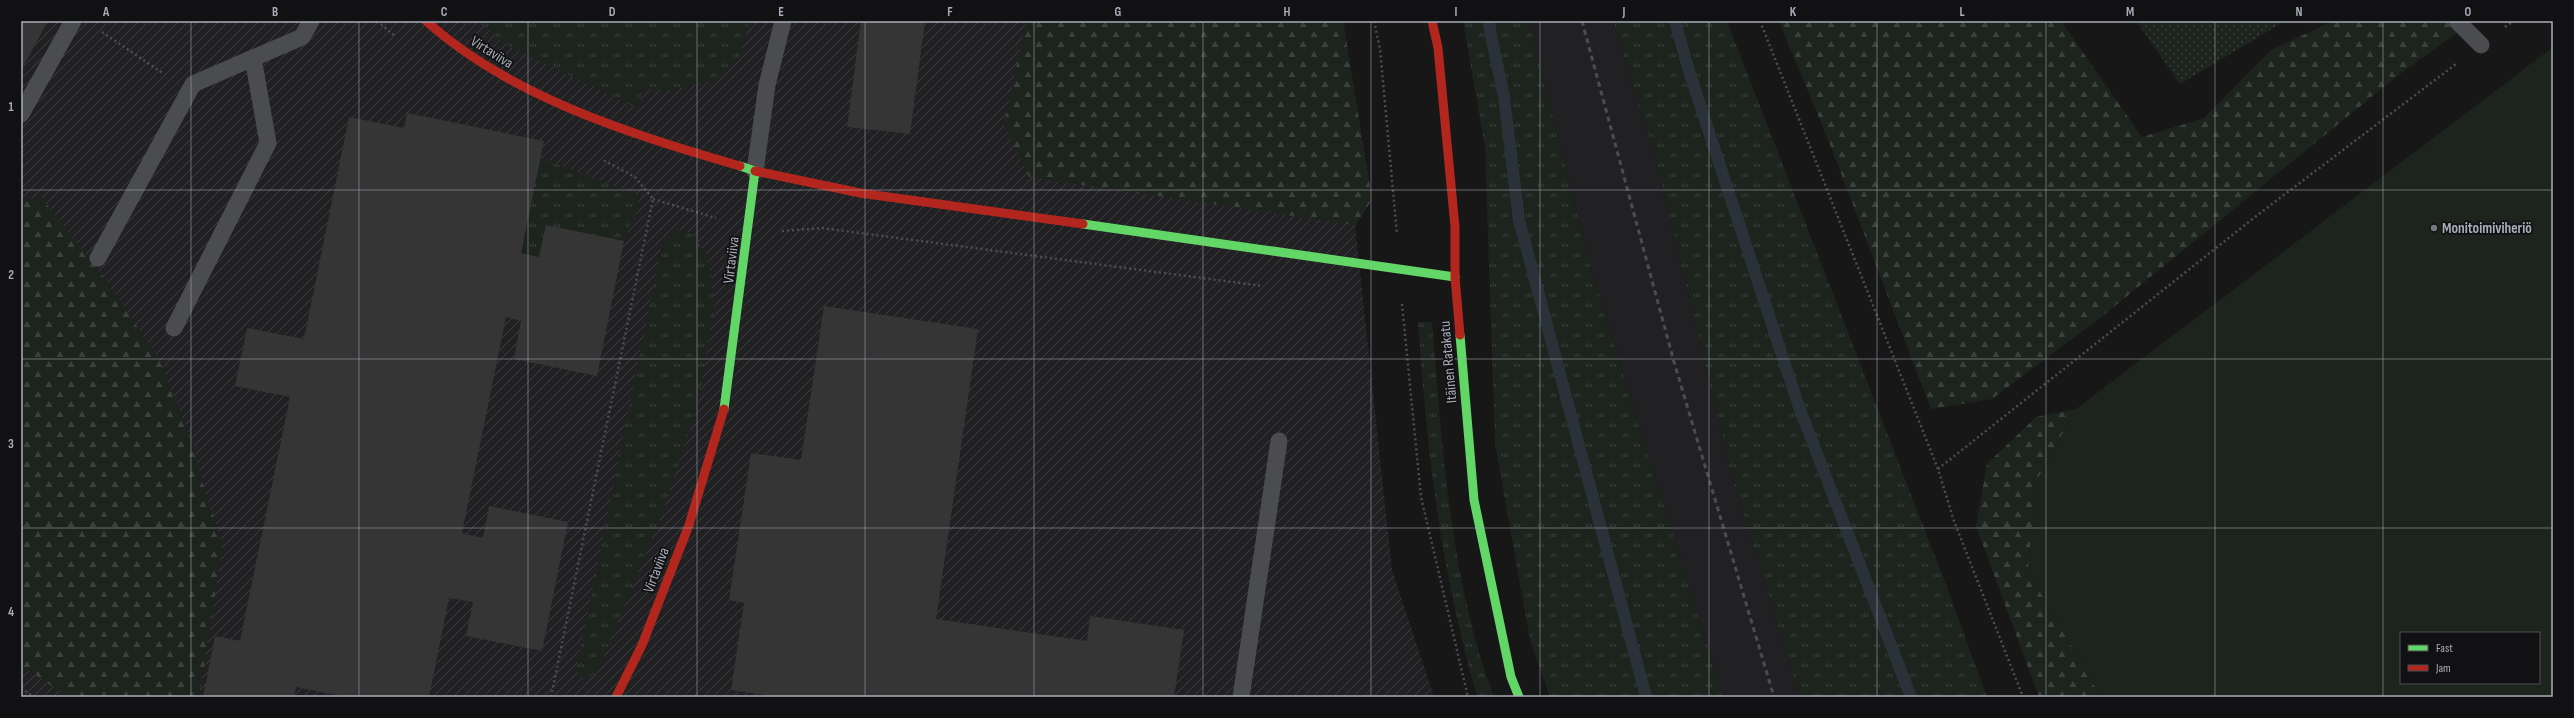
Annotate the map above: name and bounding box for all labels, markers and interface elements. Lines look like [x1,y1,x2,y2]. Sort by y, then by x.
text: A [102,4,110,20]
text: B [272,4,278,20]
text: C [441,4,448,20]
text: D [609,4,616,20]
text: E [778,4,784,20]
text: F [947,4,953,20]
text: G [1115,4,1122,20]
text: H [1284,4,1291,20]
text: I [1455,4,1458,20]
text: J [1622,4,1626,20]
text: K [1790,4,1797,20]
text: L [1959,4,1965,20]
text: M [2126,4,2134,20]
text: N [2296,4,2303,20]
text: O [2465,4,2472,20]
street label: Virtaviiva [467,32,517,73]
text: 1 [8,99,14,115]
place label: Monitoimiviheriö [2442,219,2532,238]
marker: Monitoimiviheriö [2429,223,2439,233]
street label: Virtaviiva [719,235,744,285]
text: 2 [8,267,14,283]
street label: Itäinen Ratakatu [1435,320,1462,404]
text: 3 [8,436,14,452]
street label: Virtaviiva [639,545,674,595]
text: 4 [8,604,14,620]
legend [2400,632,2540,684]
text: Fast [2436,641,2453,656]
text: Jam [2435,661,2451,676]

